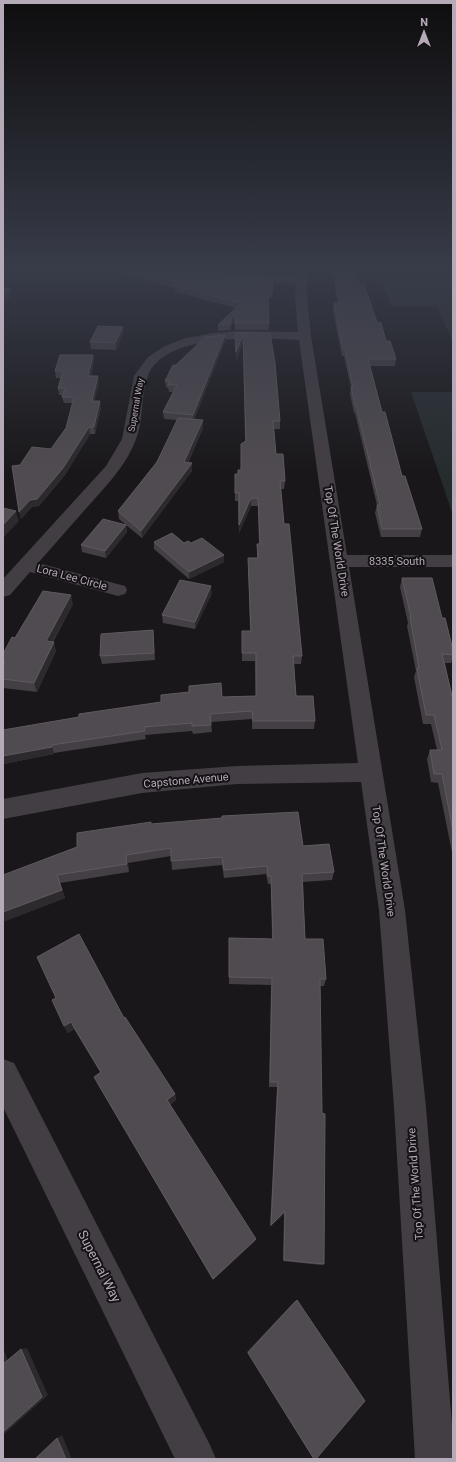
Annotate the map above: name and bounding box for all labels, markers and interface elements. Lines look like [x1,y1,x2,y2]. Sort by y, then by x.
north arrow [404,12,444,52]
text: N [420,16,428,29]
street label: Supernal Way [126,377,146,433]
street label: Top Of The World Drive [321,485,352,598]
street label: 8335 South [369,555,425,568]
street label: Lora Lee Circle [35,562,109,593]
street label: Capstone Avenue [143,770,229,791]
street label: Top Of The World Drive [369,805,398,918]
street label: Top Of The World Drive [405,1127,426,1240]
street label: Supernal Way [75,1228,124,1305]

